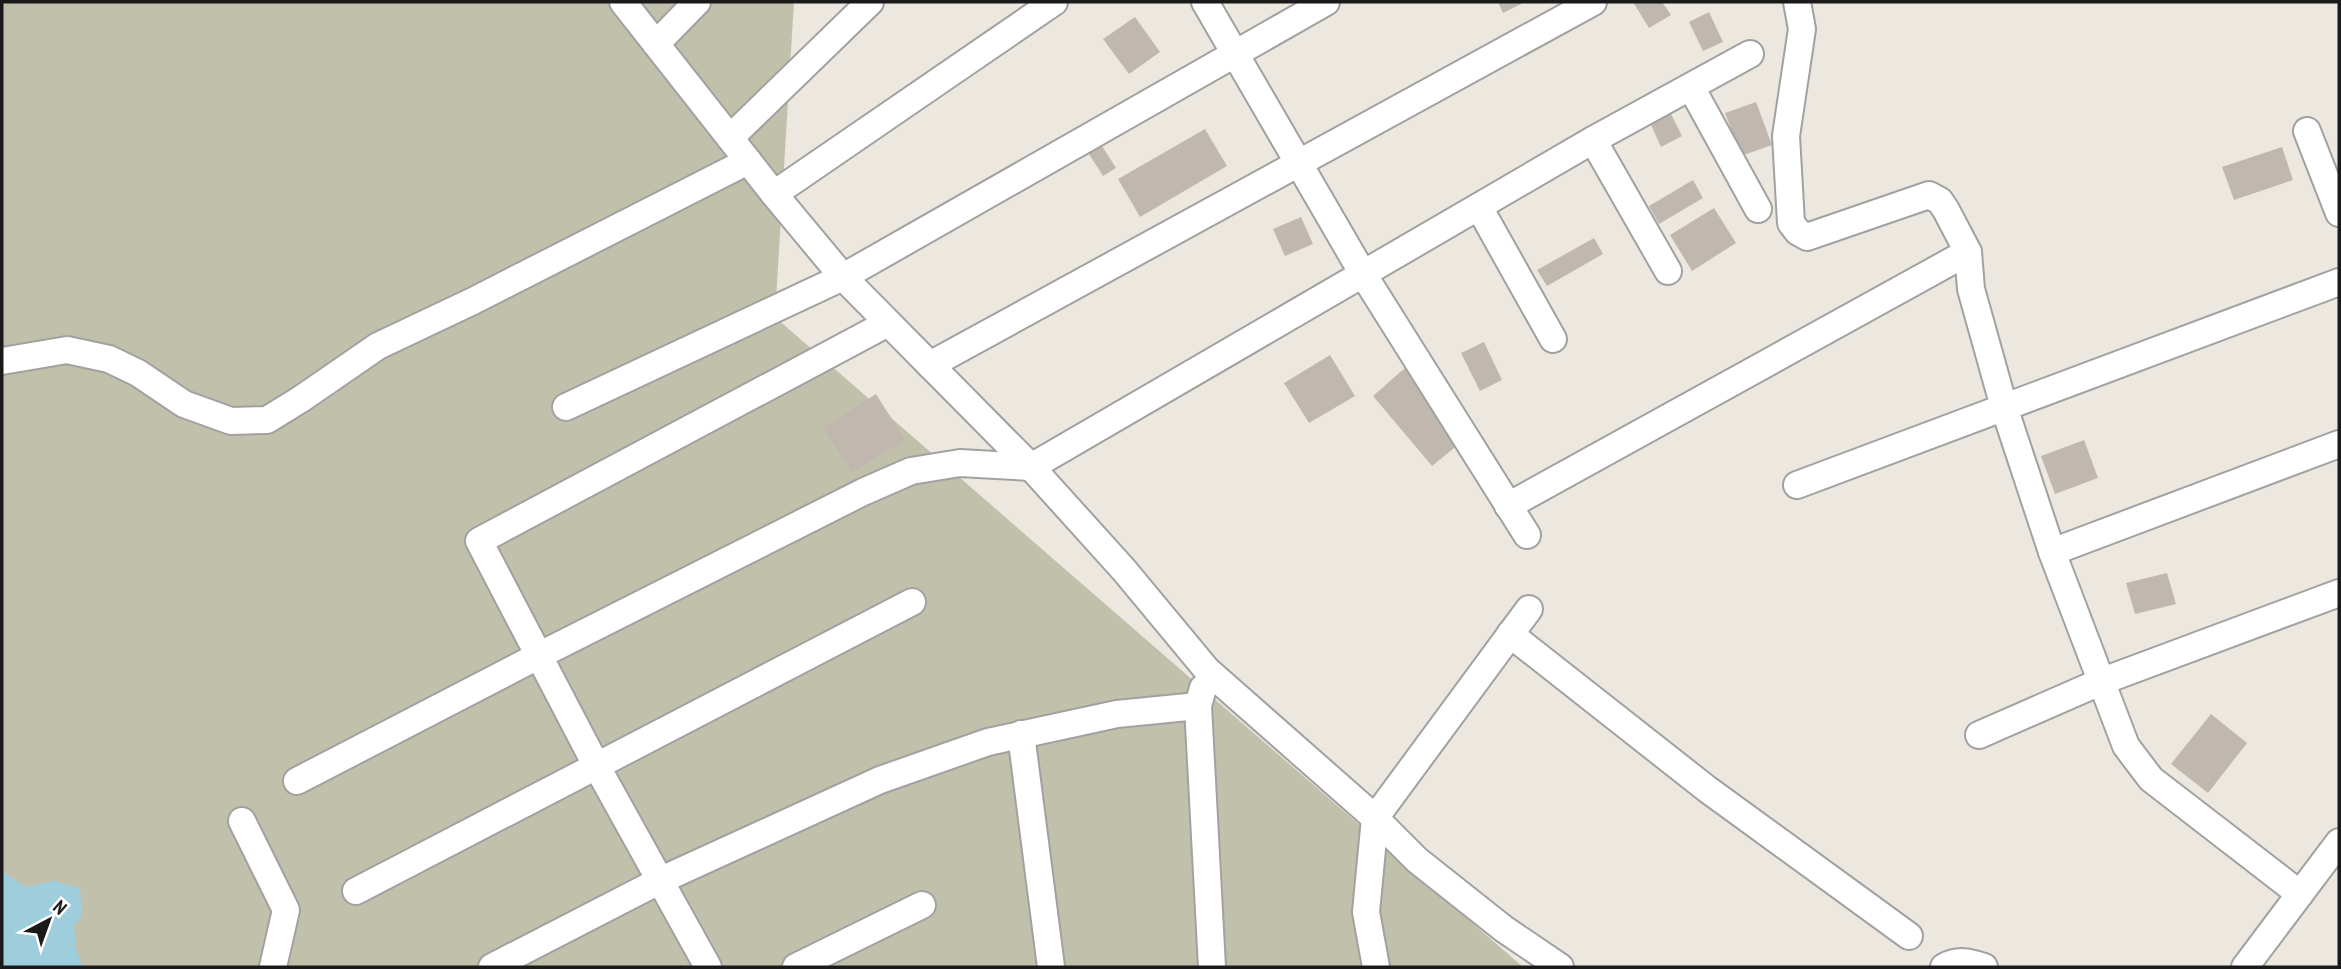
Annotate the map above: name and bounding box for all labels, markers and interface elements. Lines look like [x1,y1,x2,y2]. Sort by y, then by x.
north arrow [14,885,84,955]
text: N [48,895,72,920]

